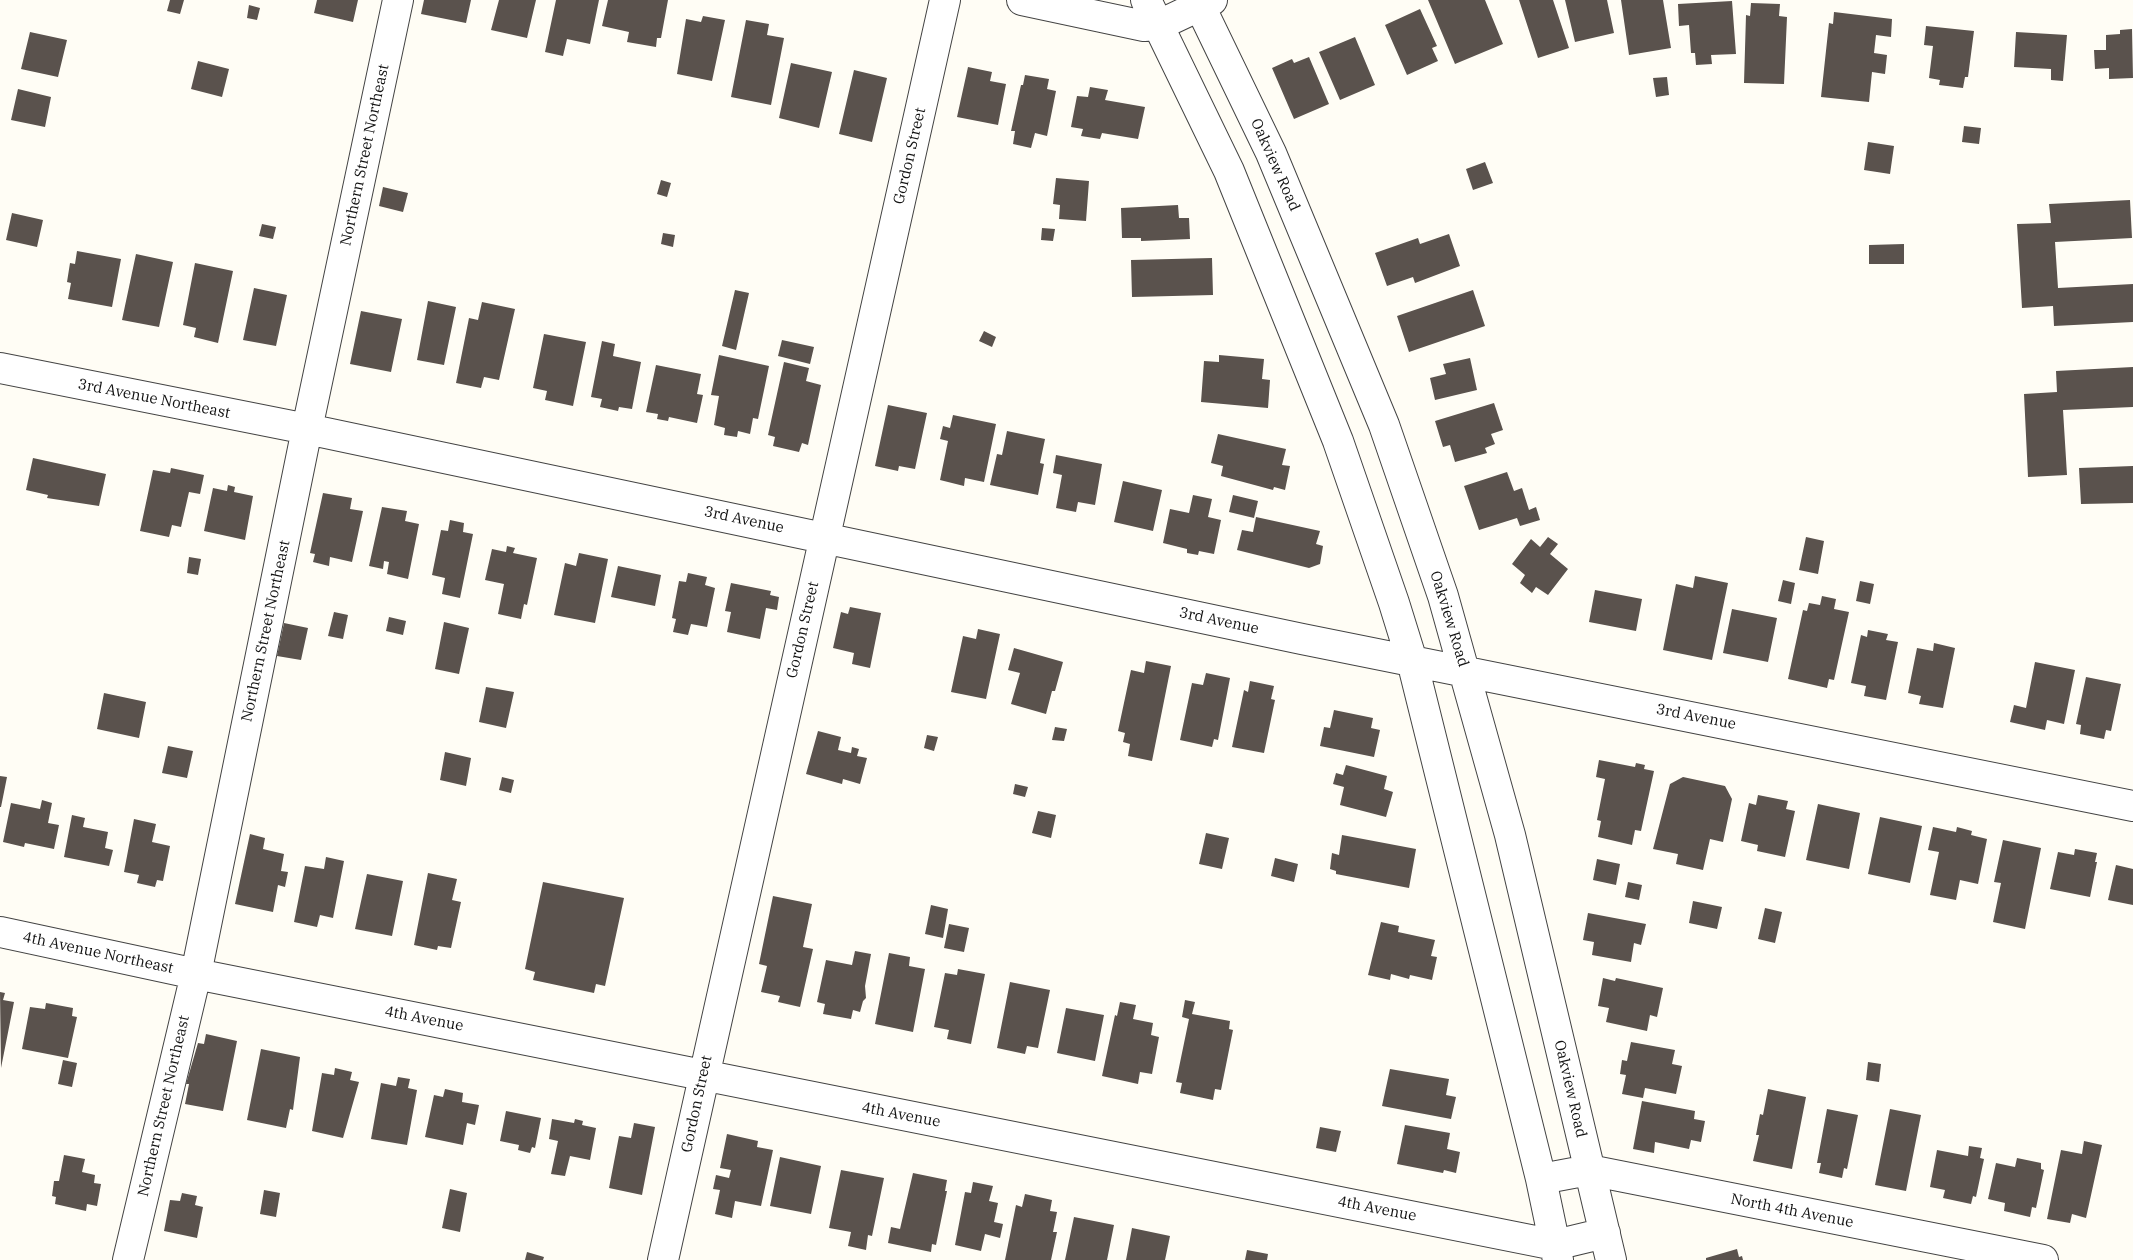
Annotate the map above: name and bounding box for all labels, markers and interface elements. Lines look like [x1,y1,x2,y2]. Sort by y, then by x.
street label: Northern Street Northeast [337,63,393,247]
street label: Gordon Street [890,106,930,206]
street label: Oakview Road [1247,116,1303,214]
street label: 3rd Avenue Northeast [76,375,232,423]
street label: 3rd Avenue [703,503,785,537]
street label: Northern Street Northeast [238,539,294,723]
street label: Oakview Road [1426,569,1472,669]
street label: Gordon Street [783,580,823,680]
street label: 3rd Avenue [1178,604,1260,638]
street label: 3rd Avenue [1655,700,1737,734]
street label: 4th Avenue Northeast [21,928,175,978]
street label: 4th Avenue [383,1003,465,1035]
street label: Northern Street Northeast [134,1014,194,1198]
street label: Oakview Road [1550,1039,1590,1139]
street label: Gordon Street [678,1054,716,1154]
street label: 4th Avenue [860,1099,942,1131]
street label: North 4th Avenue [1729,1190,1855,1232]
street label: 4th Avenue [1336,1193,1418,1225]

